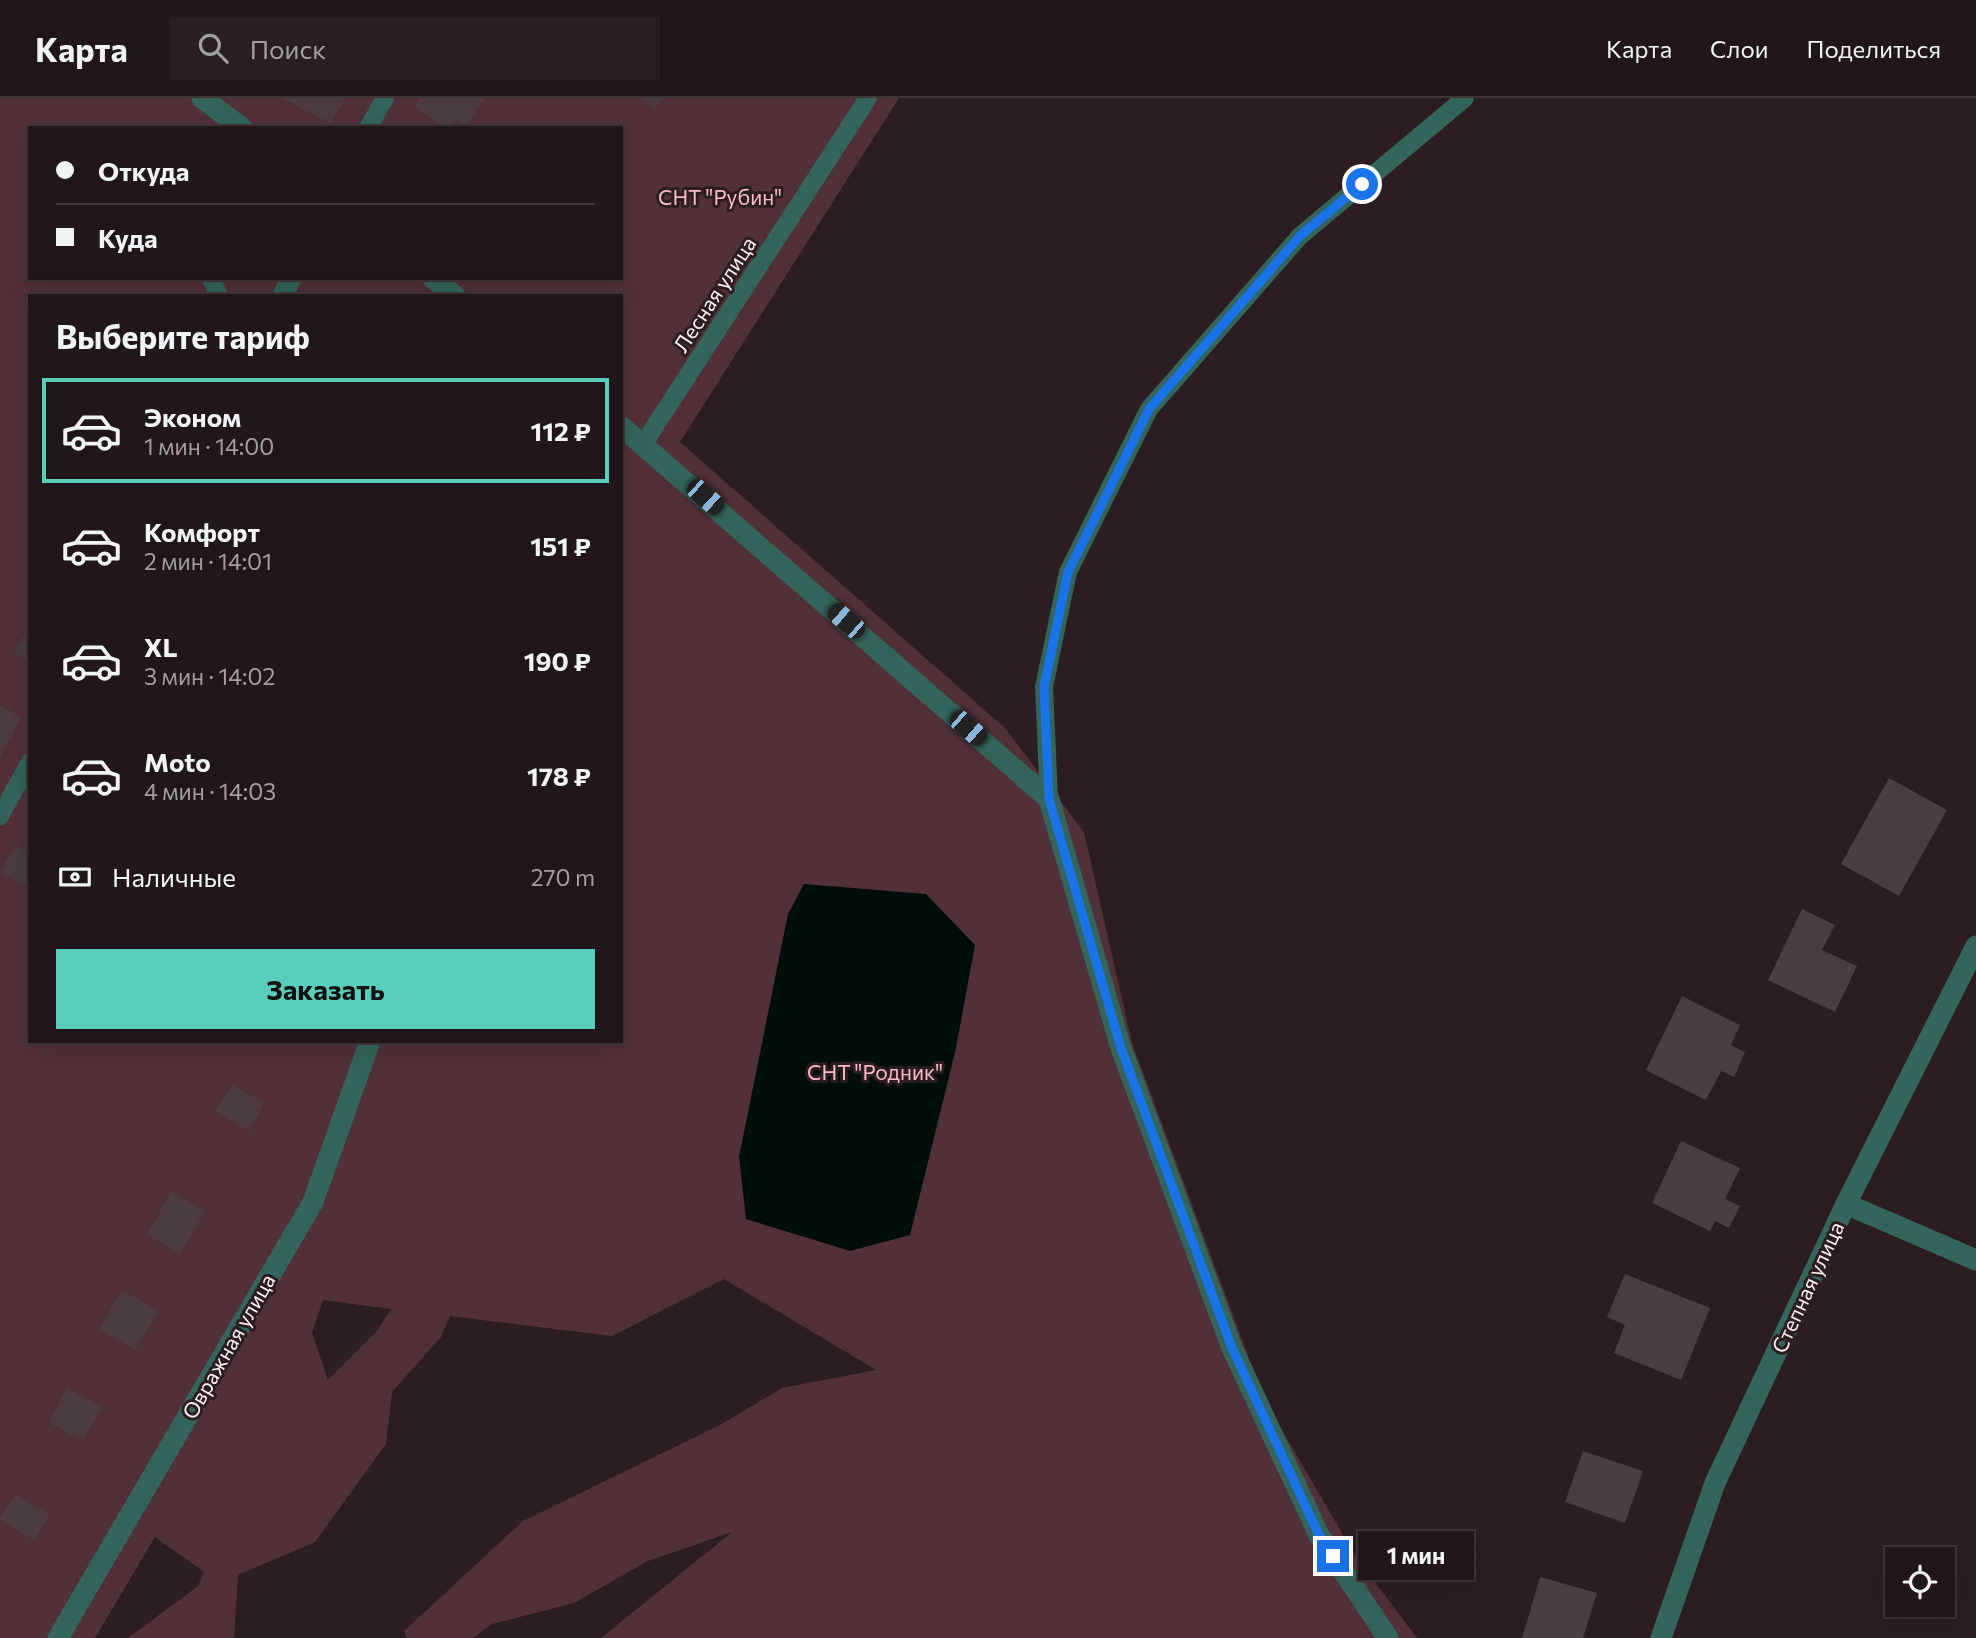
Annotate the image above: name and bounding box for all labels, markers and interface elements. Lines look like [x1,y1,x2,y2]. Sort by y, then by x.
search box [170,17,660,80]
text: Карта [35,28,128,69]
icon: search [194,29,232,67]
text: Поиск [250,33,326,64]
text: Карта [1606,34,1672,63]
text: Слои [1710,34,1768,63]
text: Поделиться [1806,34,1941,63]
text: Откуда [98,155,189,186]
route start [1346,168,1378,200]
park label: СНТ "Рубин" [658,184,782,209]
text: Куда [98,222,158,253]
street label: Лесная улица [667,232,761,356]
text: Выберите тариф [56,316,310,356]
icon: car [60,399,123,462]
text: Эконом [144,401,241,432]
text: 112 ₽ [531,415,591,446]
text: 1 мин · 14:00 [144,432,274,460]
car [683,475,728,519]
icon: car [60,514,123,577]
text: Комфорт [144,516,260,547]
text: 151 ₽ [530,530,591,561]
text: 2 мин · 14:01 [144,547,272,575]
car [824,599,869,643]
icon: car [60,629,123,692]
text: XL [144,631,178,662]
text: 190 ₽ [524,645,591,676]
text: 3 мин · 14:02 [144,662,275,690]
car [946,706,991,750]
icon: car [60,744,123,807]
text: Moto [144,746,211,777]
text: 178 ₽ [527,760,591,791]
text: 4 мин · 14:03 [144,777,276,805]
icon: cash [56,858,94,896]
text: Наличные [112,861,236,892]
text: 270 m [531,863,595,891]
button: Заказать [56,949,595,1029]
park label: СНТ "Родник" [807,1059,943,1084]
street label: Степная улица [1766,1217,1848,1357]
street label: Овражная улица [176,1269,280,1423]
callout: 1 мин [1358,1532,1473,1580]
route end [1317,1540,1349,1572]
text: 1 мин [1387,1541,1445,1569]
map controls [1885,1547,1955,1617]
button: locate [1885,1547,1955,1617]

